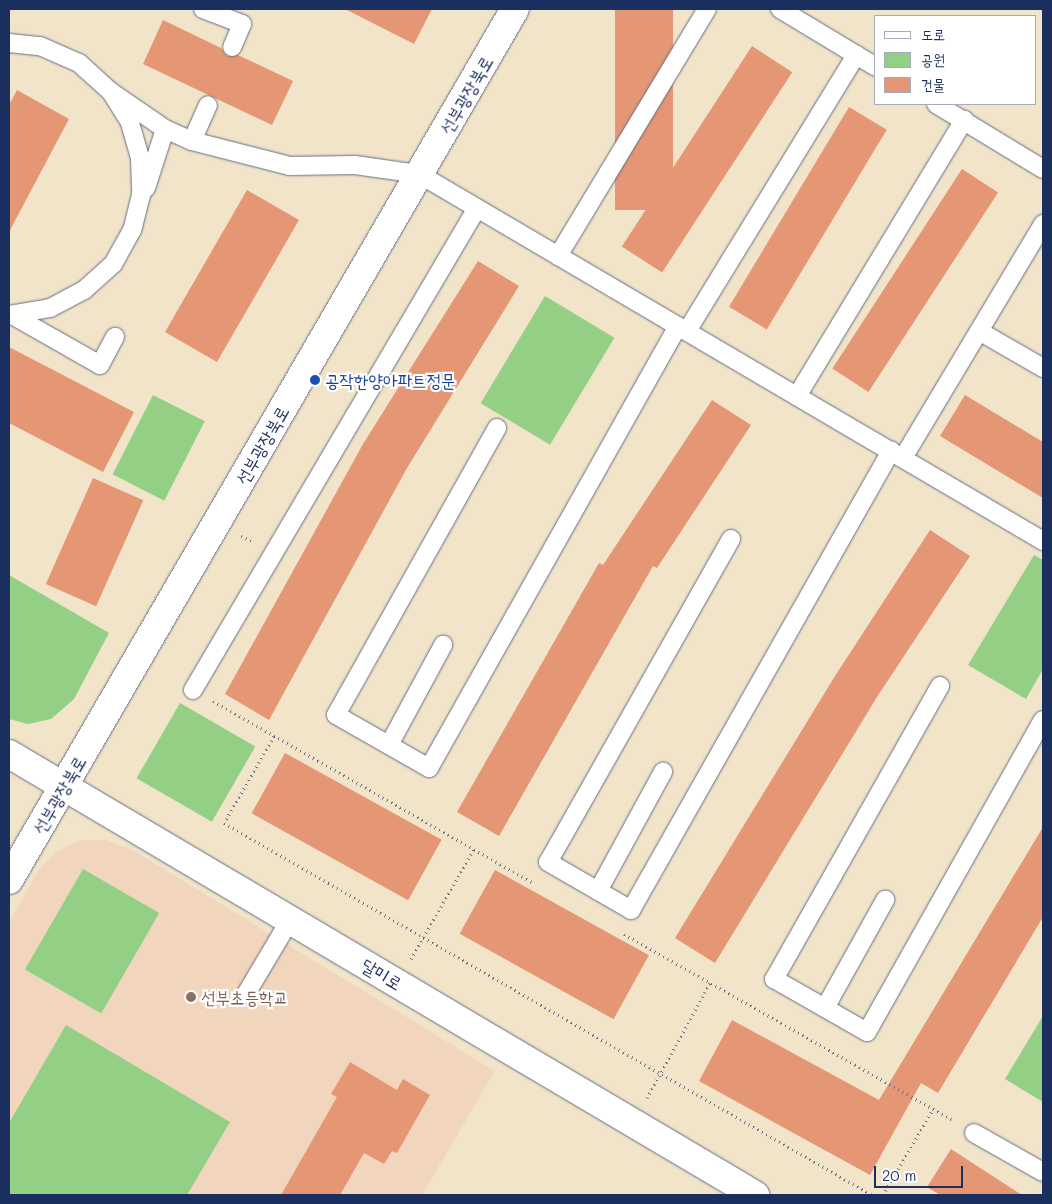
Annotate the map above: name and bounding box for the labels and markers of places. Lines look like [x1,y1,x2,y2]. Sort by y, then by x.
place label: 공작한양아파트정문 [325,369,455,391]
marker: 공작한양아파트정문 [309,374,321,386]
place label: 선부초등학교 [201,986,288,1008]
marker: 선부초등학교 [185,991,197,1003]

